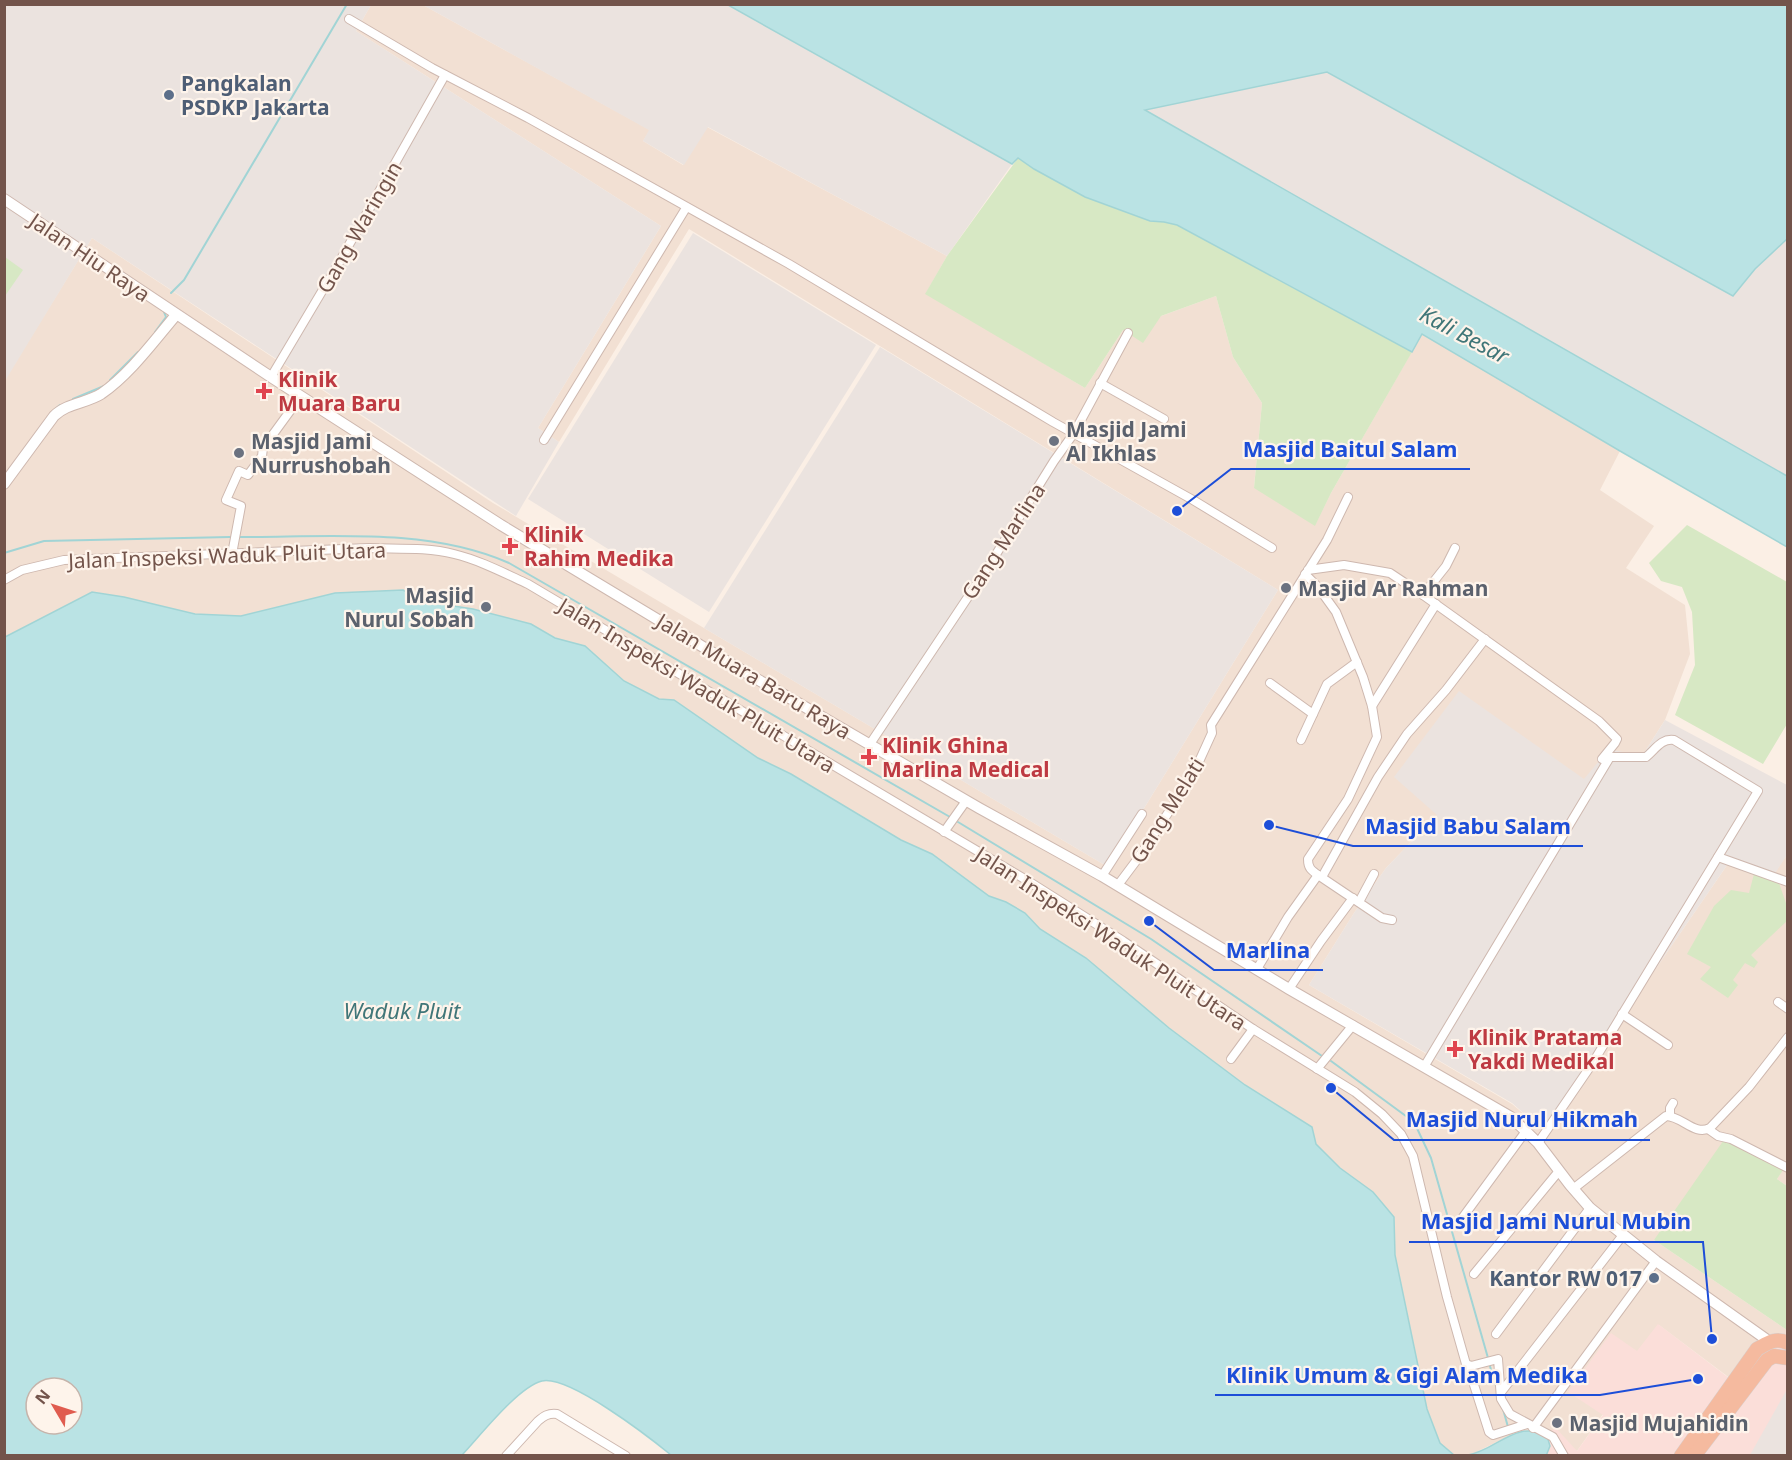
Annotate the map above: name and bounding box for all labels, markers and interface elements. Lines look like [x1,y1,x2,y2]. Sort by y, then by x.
place label: Pangkalan PSDKP Jakarta [181,69,330,121]
marker: Pangkalan PSDKP Jakarta [162,88,176,102]
street label: Gang Waringin [310,156,408,298]
street label: Jalan Hiu Raya [23,205,156,308]
water label: Kali Besar [1415,298,1516,371]
place label: Klinik Muara Baru [278,365,401,417]
marker: Klinik Muara Baru [255,382,273,400]
place label: Masjid Jami Al Ikhlas [1066,415,1186,467]
place label: Masjid Jami Nurrushobah [251,427,391,479]
callout: Masjid Baitul Salam [1231,429,1470,469]
text: Masjid Baitul Salam [1243,433,1457,463]
marker: Masjid Jami Al Ikhlas [1047,434,1061,448]
marker: Masjid Jami Nurrushobah [232,446,246,460]
street label: Gang Marlina [955,477,1051,605]
place label: Klinik Rahim Medika [524,520,674,572]
street label: Jalan Inspeksi Waduk Pluit Utara [66,535,386,575]
marker: Klinik Rahim Medika [501,537,519,555]
place label: Masjid Ar Rahman [1298,574,1488,602]
place label: Masjid Nurul Sobah [344,581,474,633]
marker: Masjid Ar Rahman [1279,581,1293,595]
street label: Jalan Inspeksi Waduk Pluit Utara [552,590,840,779]
marker: Masjid Nurul Sobah [479,600,493,614]
street label: Jalan Muara Baru Raya [650,606,856,745]
place label: Klinik Ghina Marlina Medical [882,731,1050,783]
marker: Klinik Ghina Marlina Medical [860,748,878,766]
street label: Gang Melati [1123,752,1211,868]
callout: Masjid Babu Salam [1353,806,1583,846]
text: Masjid Babu Salam [1365,810,1571,840]
street label: Jalan Inspeksi Waduk Pluit Utara [968,839,1252,1036]
callout: Marlina [1214,930,1323,970]
text: Marlina [1226,934,1310,964]
water label: Waduk Pluit [344,995,462,1025]
place label: Klinik Pratama Yakdi Medikal [1468,1023,1622,1075]
marker: Klinik Pratama Yakdi Medikal [1446,1040,1464,1058]
callout: Masjid Nurul Hikmah [1394,1100,1650,1140]
text: Masjid Nurul Hikmah [1406,1103,1638,1133]
callout: Masjid Jami Nurul Mubin [1409,1202,1703,1242]
text: Masjid Jami Nurul Mubin [1421,1205,1691,1235]
place label: Kantor RW 017 [1489,1264,1642,1292]
marker: Kantor RW 017 [1647,1271,1661,1285]
callout: Klinik Umum & Gigi Alam Medika [1215,1355,1600,1395]
text: Klinik Umum & Gigi Alam Medika [1226,1359,1588,1389]
north arrow [24,1376,84,1436]
text: N [30,1385,55,1409]
place label: Masjid Mujahidin [1569,1409,1749,1437]
marker: Masjid Mujahidin [1550,1416,1564,1430]

